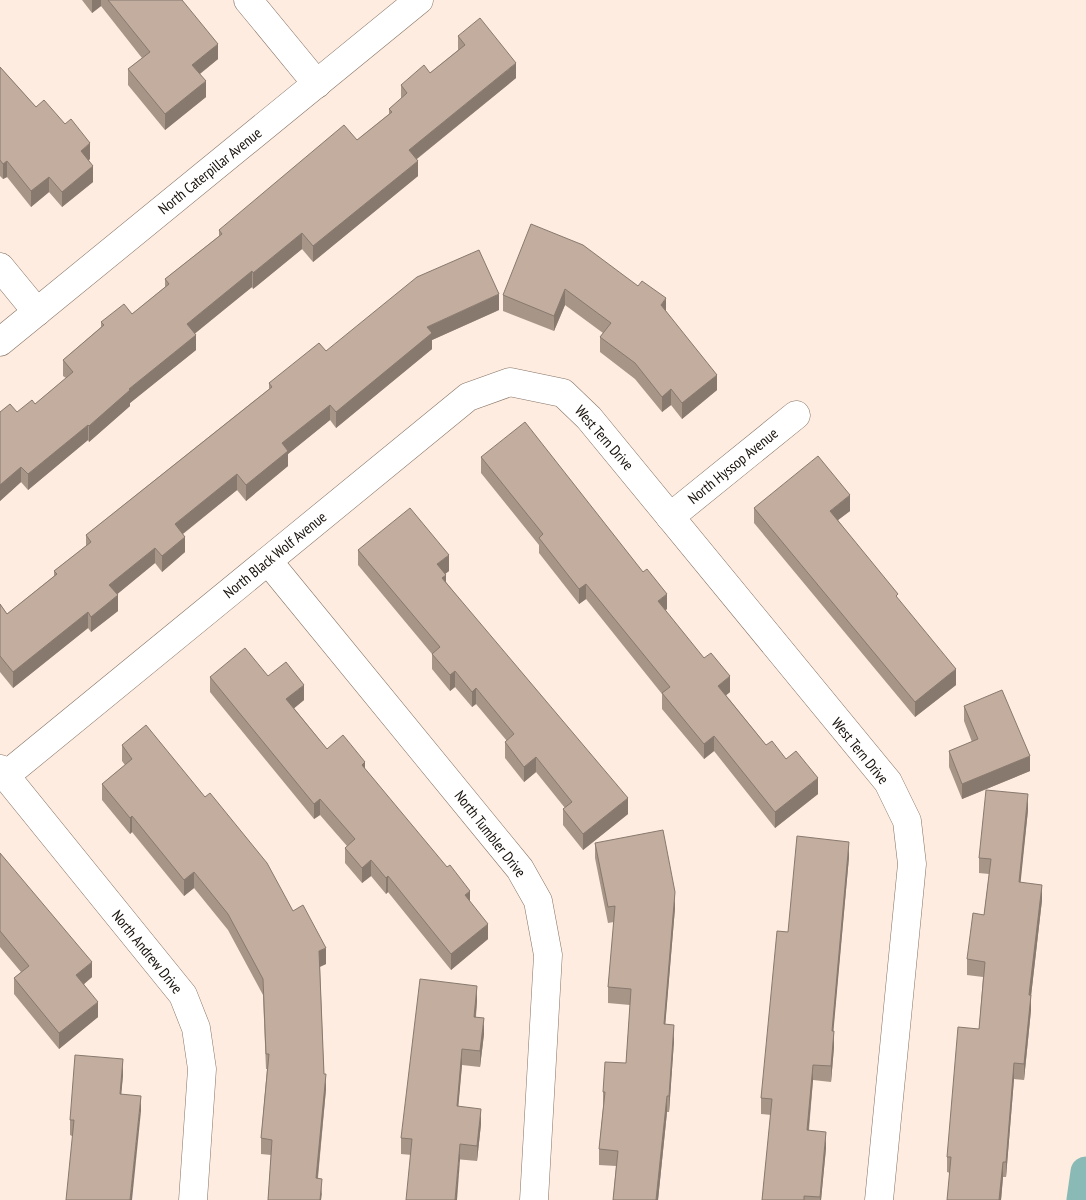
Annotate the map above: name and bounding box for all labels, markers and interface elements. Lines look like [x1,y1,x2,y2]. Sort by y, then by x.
street label: North Caterpillar Avenue [154,123,265,218]
street label: West Tern Drive [571,401,638,474]
street label: North Hyssop Avenue [684,423,782,508]
street label: North Black Wolf Avenue [219,507,330,602]
street label: West Tern Drive [828,714,893,788]
street label: North Tumbler Drive [451,786,530,881]
street label: North Andrew Drive [108,906,187,997]

